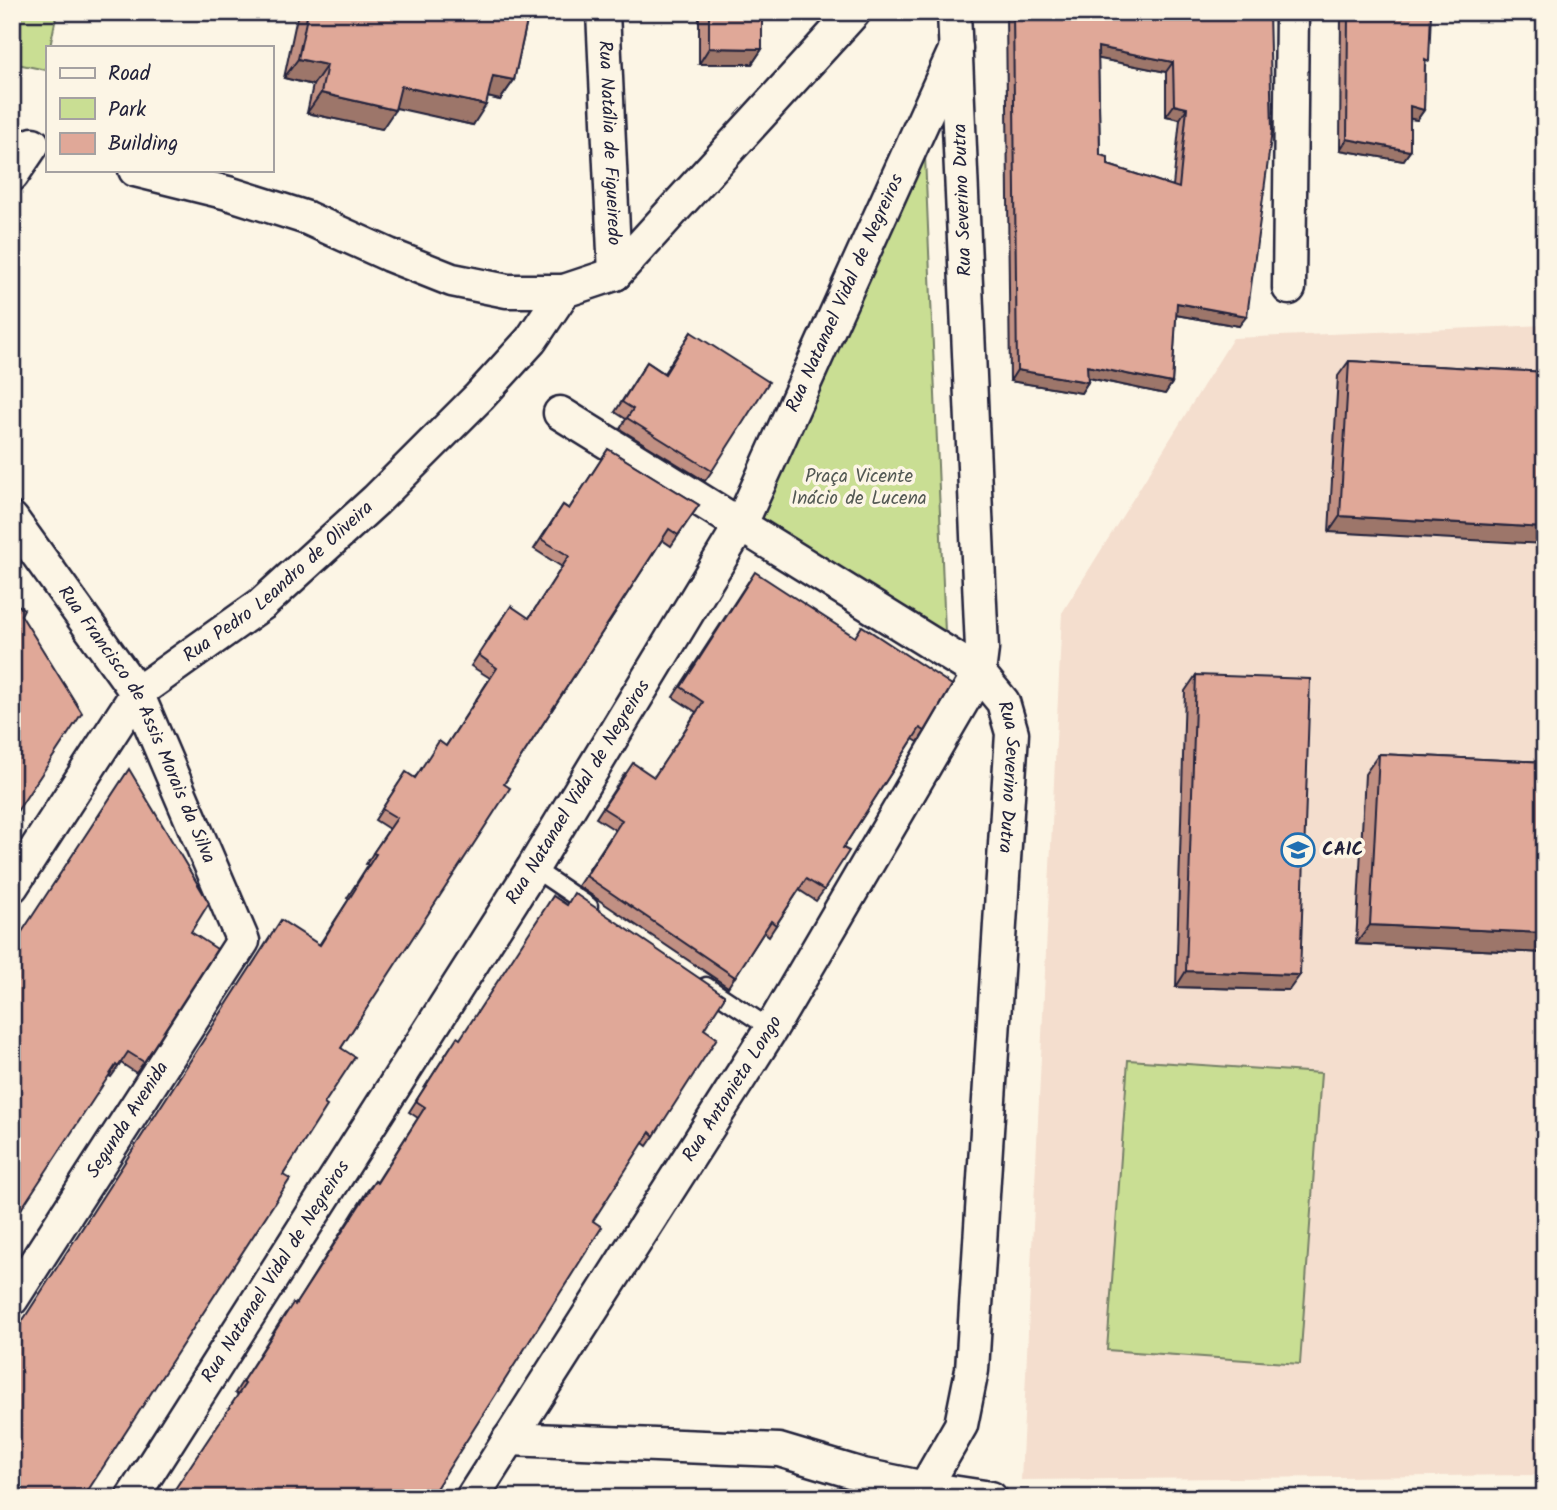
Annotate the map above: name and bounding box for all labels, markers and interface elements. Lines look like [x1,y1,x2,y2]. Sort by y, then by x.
street label: Rua Natália de Figueiredo [589,40,629,246]
legend [46,46,273,172]
text: Road [108,58,151,91]
text: Park [108,94,146,127]
street label: Rua Severino Dutra [945,123,981,277]
text: Building [108,128,178,161]
street label: Rua Natanael Vidal de Negreiros [778,169,912,417]
park label: Praça Vicente Inácio de Lucena [791,462,927,514]
street label: Rua Pedro Leandro de Oliveira [177,494,381,671]
street label: Rua Francisco de Assis Morais da Silva [50,580,223,868]
street label: Rua Natanael Vidal de Negreiros [498,674,658,911]
street label: Rua Severino Dutra [988,697,1027,854]
school or university icon: CAIC [1279,831,1317,869]
place label: CAIC [1322,835,1363,865]
street label: Rua Antonieta Longo [675,1010,791,1168]
street label: Segunda Avenida [79,1056,177,1184]
street label: Rua Natanael Vidal de Negreiros [194,1155,358,1389]

